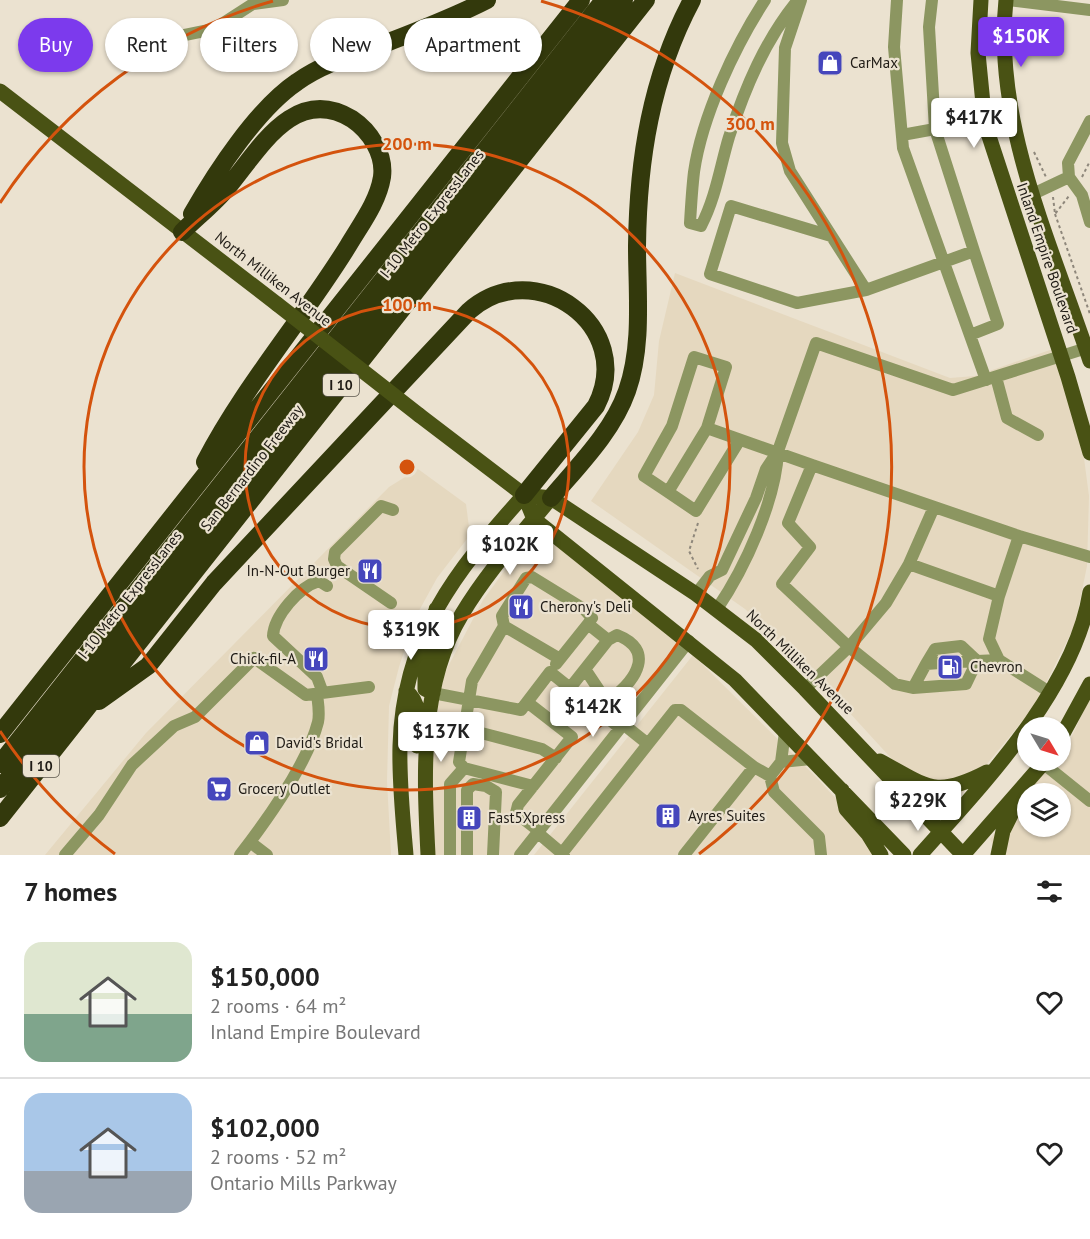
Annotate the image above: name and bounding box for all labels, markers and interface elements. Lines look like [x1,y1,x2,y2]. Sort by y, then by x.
pin: $150K [979,17,1063,68]
chip: Buy [18,18,93,72]
chip: Rent [105,18,188,72]
chip: Filters [200,18,298,72]
chip: New [310,18,392,72]
chip: Apartment [404,18,542,72]
text: $150K [992,23,1050,49]
shop icon: CarMax [815,48,845,78]
place label: CarMax [850,53,898,72]
pin: $417K [932,98,1016,149]
text: $417K [945,104,1003,130]
text: 300 m [725,112,775,135]
text: 200 m [382,132,432,155]
street label: I-10 Metro ExpressLanes [375,146,488,282]
street label: Inland Empire Boulevard [1013,180,1082,336]
street label: North Milliken Avenue [211,227,335,330]
text: 100 m [382,293,432,316]
road number: I 10 [323,374,359,396]
street label: San Bernardino Freeway [196,401,307,535]
centre of rings [397,457,417,477]
pin: $102K [468,525,552,576]
street label: I-10 Metro ExpressLanes [73,527,186,663]
text: $102K [481,531,539,557]
restaurant icon: In-N-Out Burger [355,556,385,586]
place label: In-N-Out Burger [246,561,350,580]
restaurant icon: Cherony's Deli [506,592,536,622]
place label: Cherony's Deli [540,597,631,616]
street label: North Milliken Avenue [742,605,858,718]
pin: $319K [369,610,453,661]
text: $319K [382,616,440,642]
restaurant icon: Chick-fil-A [301,644,331,674]
place label: Chick-fil-A [230,649,296,668]
fuel station icon: Chevron [935,652,965,682]
place label: Chevron [970,657,1023,676]
pin: $142K [551,687,635,738]
text: $142K [564,693,622,719]
pin: $137K [399,712,483,763]
north arrow [1017,717,1071,771]
map controls [1017,717,1071,837]
text: $137K [412,718,470,744]
shop icon: David's Bridal [242,728,272,758]
place label: David's Bridal [276,733,364,752]
road number: I 10 [23,755,59,777]
supermarket icon: Grocery Outlet [204,774,234,804]
place label: Grocery Outlet [238,779,330,798]
pin: $229K [876,781,960,832]
button: layers [1017,783,1071,837]
text: $229K [889,787,947,813]
building icon: Ayres Suites [653,801,683,831]
building icon: Fast5Xpress [454,803,484,833]
place label: Ayres Suites [688,806,765,825]
place label: Fast5Xpress [488,808,565,827]
text: 7 homes [24,875,117,908]
icon: filters [1033,875,1066,908]
text: $150,000 [210,960,320,993]
icon: home [72,966,144,1038]
icon: heart [1033,986,1066,1019]
text: 2 rooms · 64 m² [210,993,346,1019]
text: Inland Empire Boulevard [210,1019,421,1045]
text: $102,000 [210,1111,320,1144]
icon: home [72,1117,144,1189]
icon: heart [1033,1137,1066,1170]
text: 2 rooms · 52 m² [210,1144,346,1170]
text: Ontario Mills Parkway [210,1170,397,1196]

